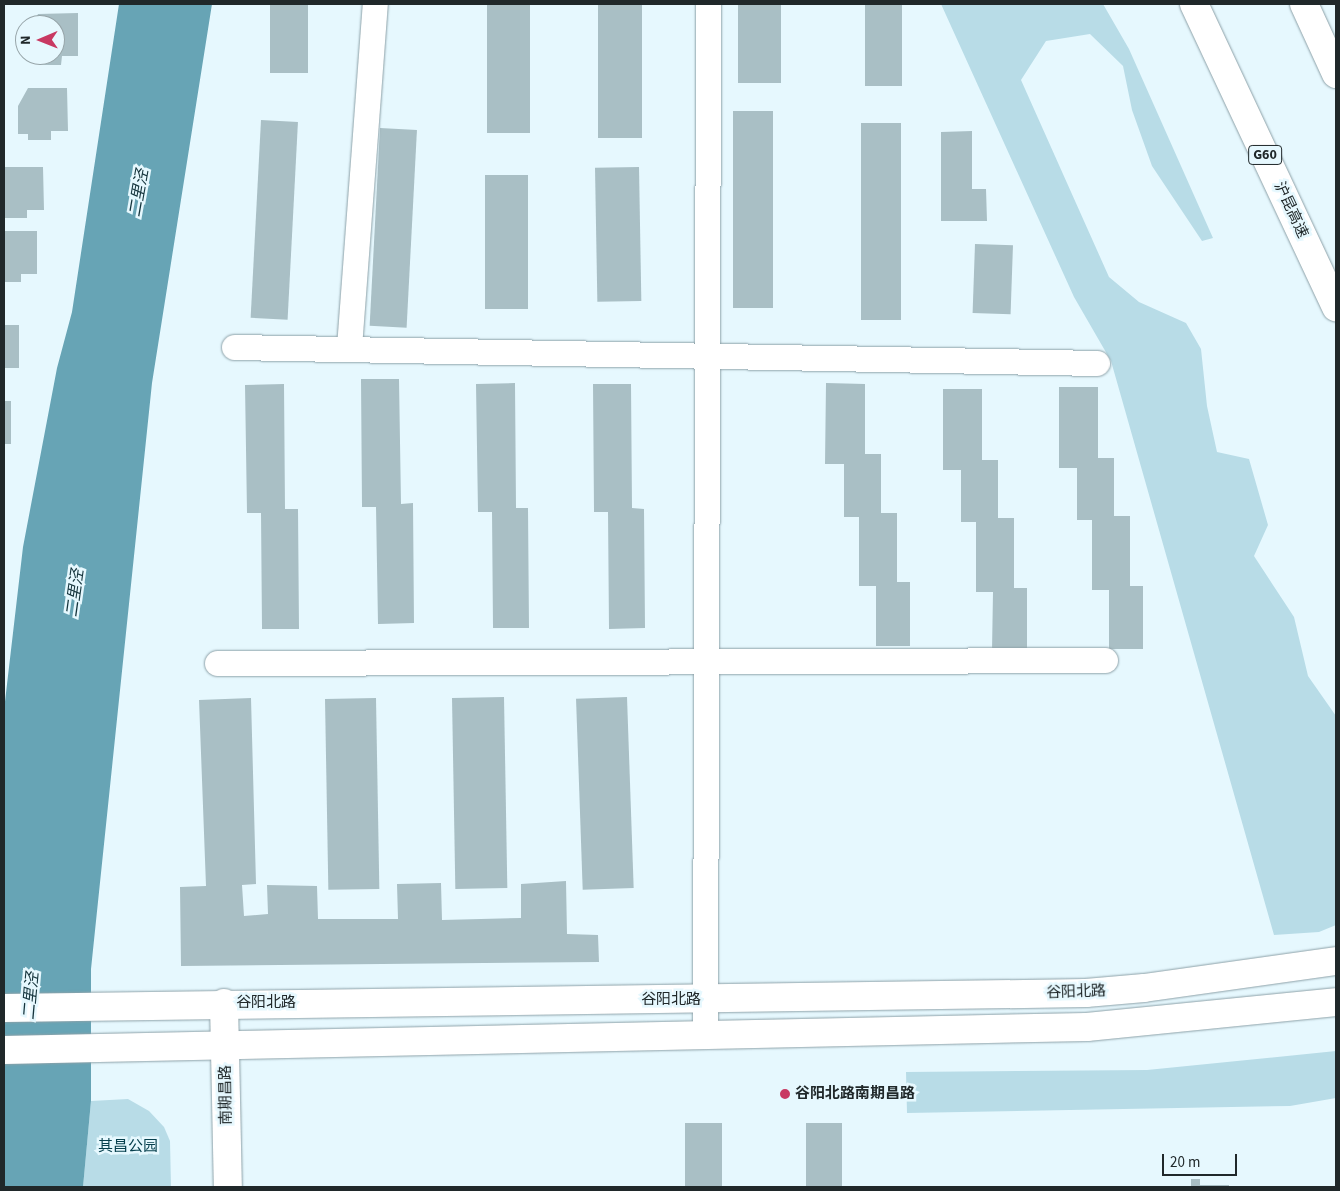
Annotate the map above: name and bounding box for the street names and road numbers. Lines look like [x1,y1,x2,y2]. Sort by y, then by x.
road number: G60 [1248,144,1282,166]
street label: 沪昆高速 [1270,179,1312,241]
street label: 谷阳北路 [1046,982,1106,1002]
street label: 谷阳北路 [641,991,701,1009]
street label: 谷阳北路 [236,994,296,1012]
street label: 南期昌路 [216,1065,236,1125]

